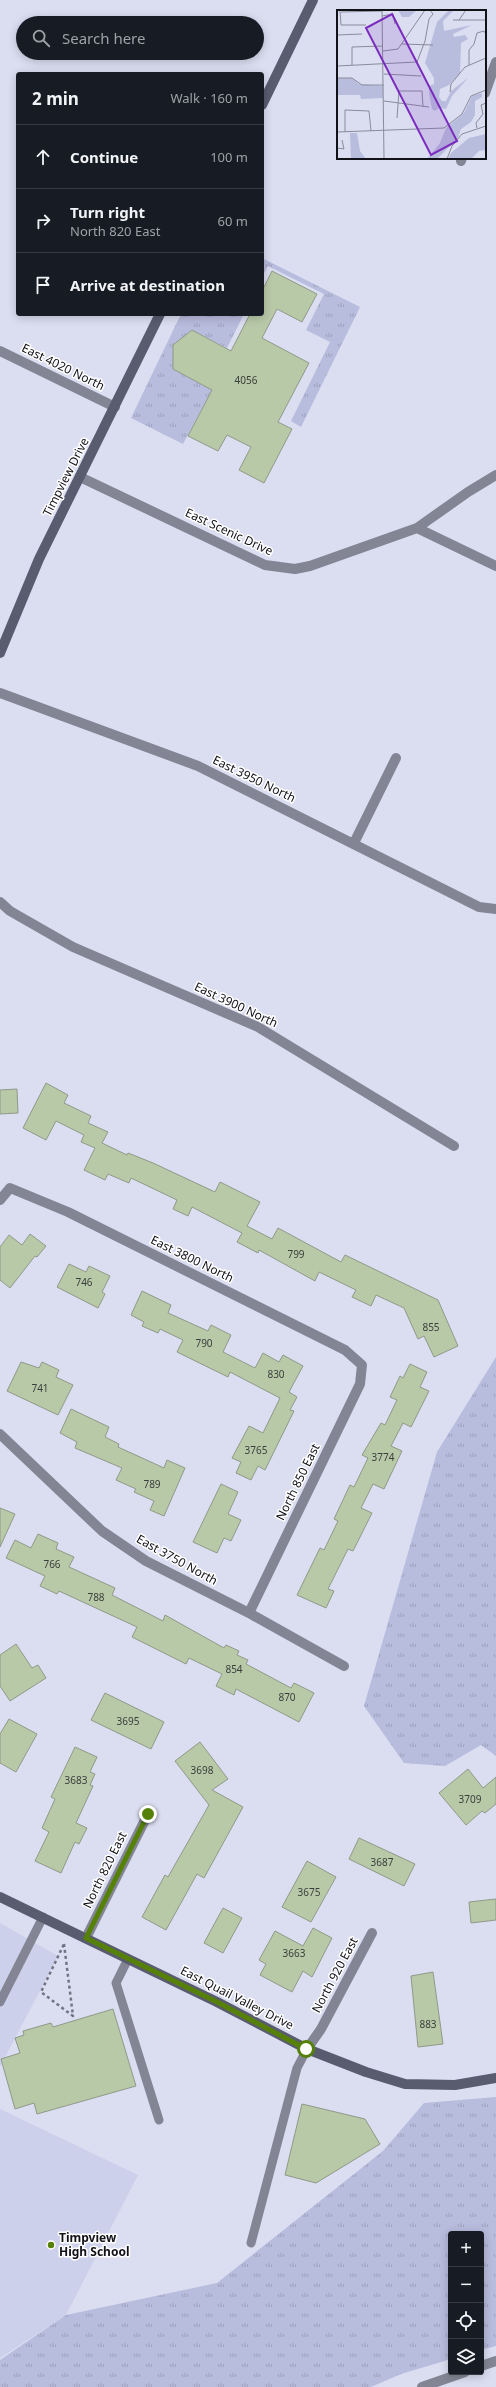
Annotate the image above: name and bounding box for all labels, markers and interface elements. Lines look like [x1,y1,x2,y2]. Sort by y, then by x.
inset map [337,10,486,159]
search box [16,16,264,60]
icon: search [30,27,52,49]
text: Search here [62,28,145,48]
text: 2 min [32,87,79,110]
text: Walk · 160 m [170,89,248,107]
icon: ahead [32,146,54,168]
text: Continue [70,147,138,167]
text: 100 m [210,148,248,166]
text: Turn right [70,202,145,222]
icon: right [32,210,54,232]
text: 60 m [218,212,248,230]
text: North 820 East [70,222,160,240]
icon: arrive [32,274,54,296]
text: Arrive at destination [70,275,225,295]
street label: East 4020 North [19,339,108,394]
house number: 4056 [235,373,258,387]
street label: Timpview Drive [38,434,93,519]
street label: East Scenic Drive [183,504,276,559]
street label: East 3950 North [210,751,299,806]
street label: East 3900 North [192,978,281,1031]
street label: East 3800 North [148,1231,237,1286]
house number: 799 [287,1247,305,1261]
house number: 746 [75,1275,93,1289]
house number: 855 [422,1320,440,1334]
house number: 790 [195,1336,213,1350]
house number: 830 [267,1367,285,1381]
house number: 741 [31,1381,49,1395]
street label: North 850 East [272,1440,324,1523]
house number: 3765 [245,1443,268,1457]
house number: 3774 [372,1450,395,1464]
house number: 789 [143,1477,161,1491]
street label: East 3750 North [134,1530,221,1589]
house number: 766 [43,1557,61,1571]
house number: 788 [87,1590,105,1604]
house number: 854 [225,1662,243,1676]
house number: 870 [278,1690,296,1704]
house number: 3695 [117,1714,140,1728]
house number: 3698 [191,1763,214,1777]
house number: 3683 [65,1773,88,1787]
house number: 3709 [459,1792,482,1806]
route end [139,1805,157,1823]
street label: North 820 East [79,1828,131,1911]
house number: 3687 [371,1855,394,1869]
house number: 3675 [298,1885,321,1899]
street label: North 920 East [307,1933,362,2016]
house number: 3663 [283,1946,306,1960]
street label: East Quail Valley Drive [178,1962,297,2034]
house number: 883 [419,2017,437,2031]
route start [297,2040,315,2058]
place label: Timpview High School [59,2229,129,2260]
map controls [448,2231,484,2375]
button: + [448,2231,484,2267]
marker: Timpview High School [46,2240,56,2250]
button: − [448,2267,484,2303]
button: locate [448,2303,484,2339]
button: layers [448,2339,484,2375]

